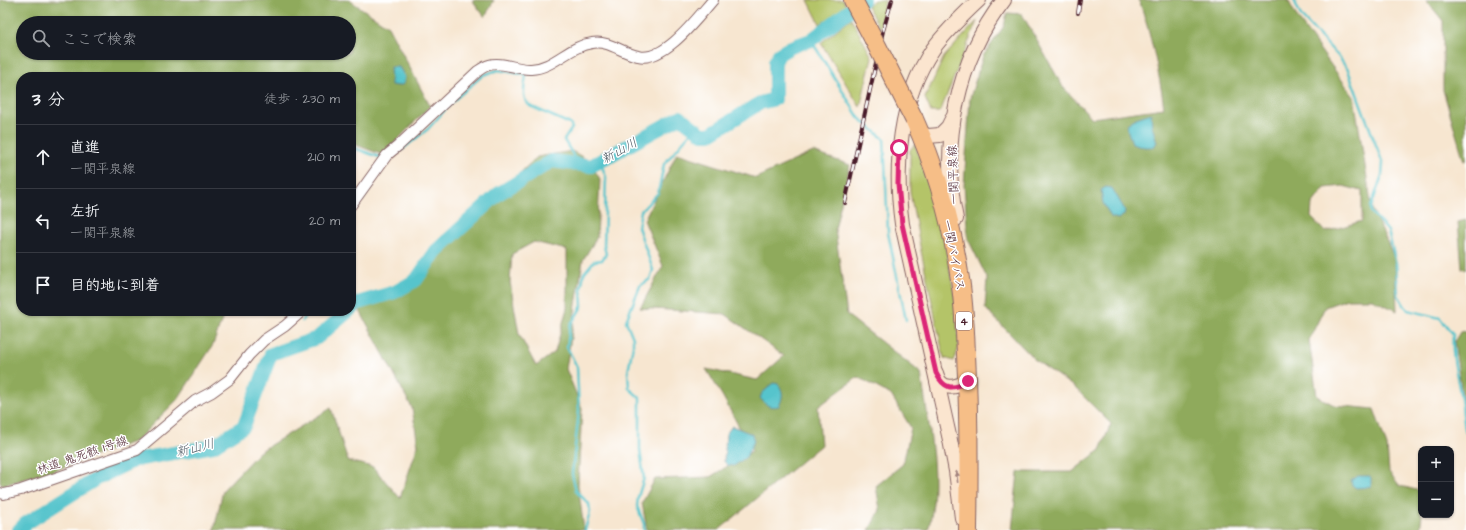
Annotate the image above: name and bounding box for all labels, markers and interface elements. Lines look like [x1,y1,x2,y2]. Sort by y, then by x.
search box [16,16,356,60]
icon: search [30,27,52,49]
text: ここで検索 [62,29,137,50]
text: 3 分 [32,88,64,112]
text: 徒歩 · 230 m [264,90,340,108]
water label: 新山川 [598,134,641,168]
text: 直進 [70,137,100,158]
route start [890,139,908,157]
street label: 一関平泉線 [944,145,963,205]
icon: ahead [32,146,54,168]
text: 210 m [307,148,340,166]
text: 一関平泉線 [70,160,135,178]
text: 左折 [70,201,100,222]
icon: left [32,210,54,232]
text: 20 m [309,212,340,230]
street label: 一関バイパス [938,218,969,292]
text: 一関平泉線 [70,224,135,242]
icon: arrive [32,274,54,296]
text: 目的地に到着 [70,275,160,296]
road number: 4 [956,312,972,330]
route end [959,372,977,390]
street label: 林道 鬼死骸 1号線 [34,432,130,479]
water label: 新山川 [174,435,216,461]
map controls [1418,446,1454,518]
button: + [1418,446,1454,482]
one-way arrow [954,471,960,483]
button: − [1418,482,1454,518]

